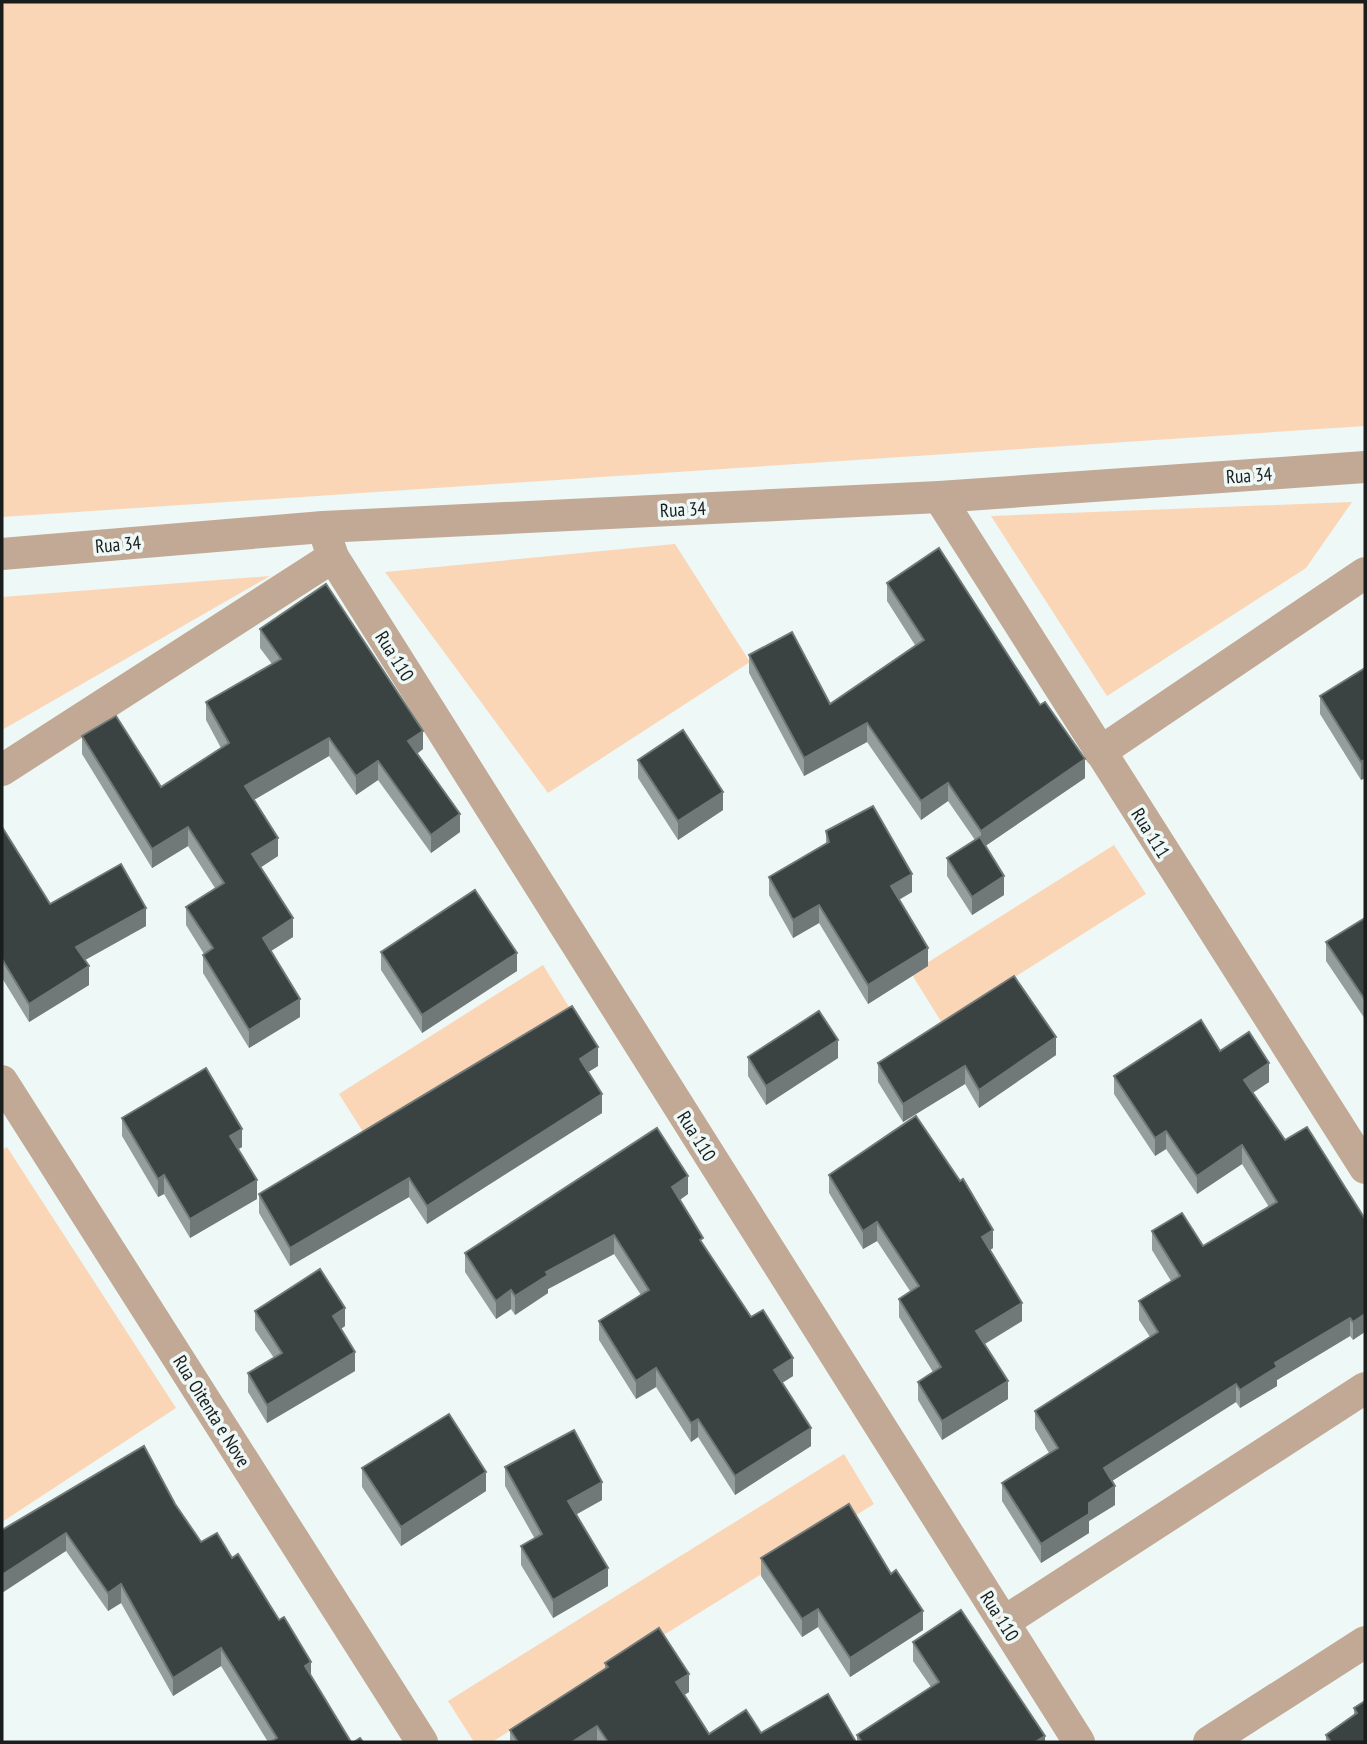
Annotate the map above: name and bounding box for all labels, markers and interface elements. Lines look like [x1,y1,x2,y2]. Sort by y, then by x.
street label: Rua 34 [1225,461,1273,489]
street label: Rua 34 [659,496,707,522]
street label: Rua 34 [94,530,142,558]
street label: Rua 110 [370,626,420,686]
street label: Rua 111 [1126,803,1176,863]
street label: Rua 110 [672,1106,722,1166]
street label: Rua Oitenta e Nove [168,1351,256,1471]
street label: Rua 110 [975,1586,1025,1646]

